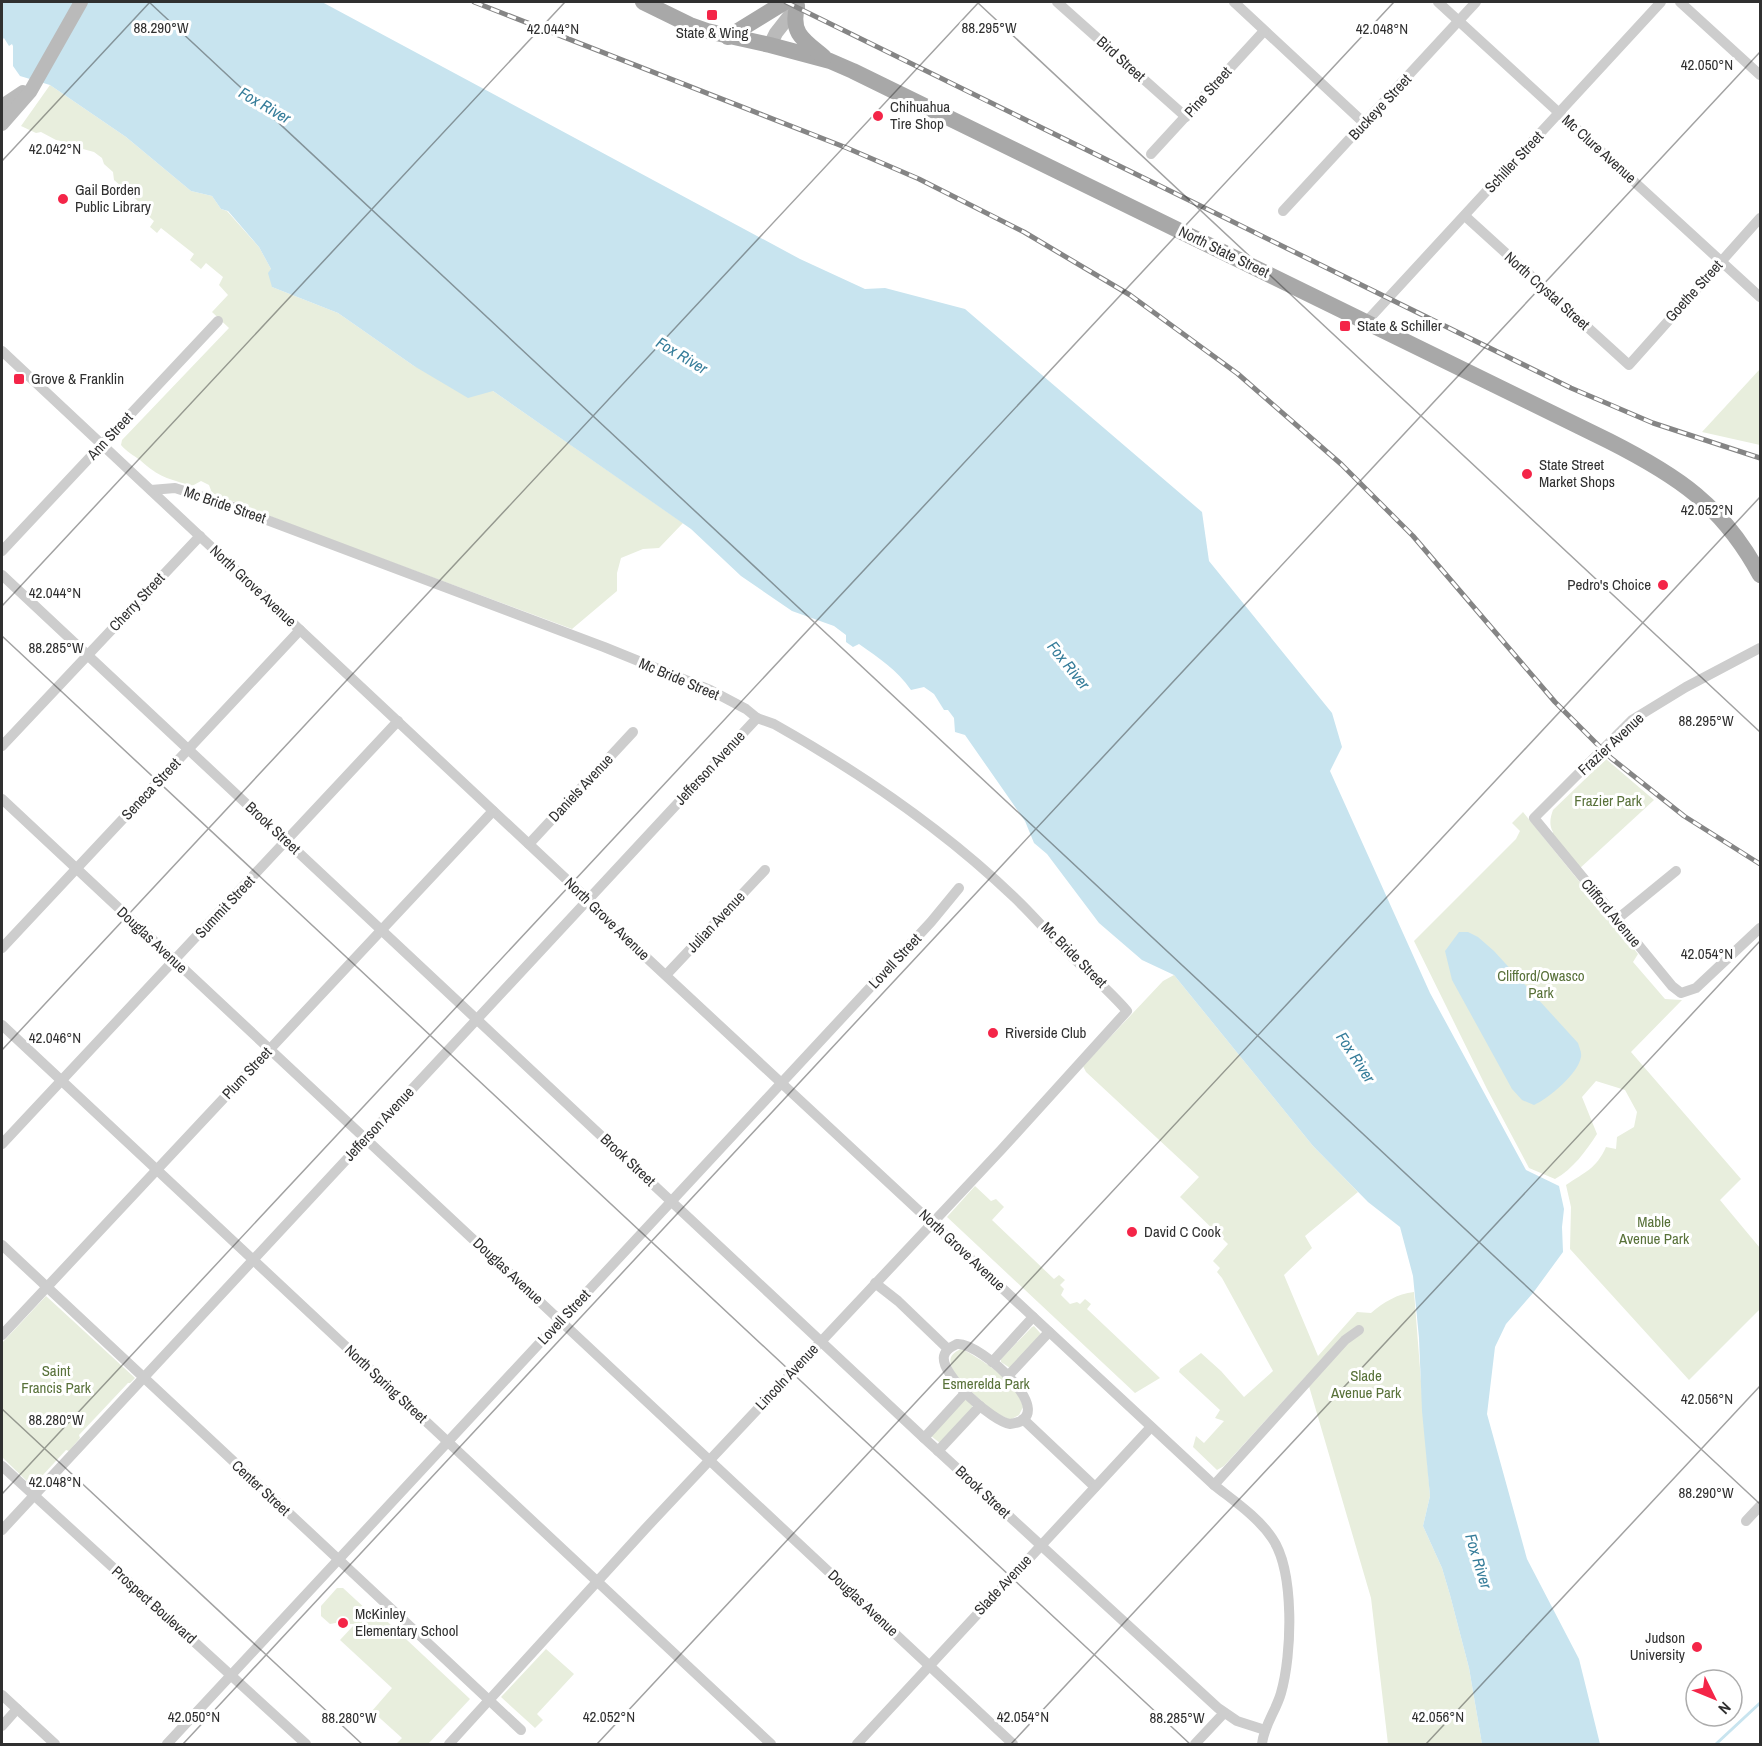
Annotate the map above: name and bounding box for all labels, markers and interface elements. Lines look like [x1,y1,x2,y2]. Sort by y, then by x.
marker: State & Wing [705,8,719,22]
text: 88.290°W [133,17,189,38]
text: 88.295°W [961,17,1017,38]
text: 42.044°N [527,18,579,39]
text: 42.048°N [1356,18,1408,39]
place label: State & Wing [676,22,748,43]
street label: Bird Street [1092,31,1151,86]
text: 42.050°N [1681,54,1733,75]
street label: Pine Street [1179,61,1236,122]
street label: Buckeye Street [1344,69,1416,144]
water label: Fox River [235,81,295,129]
place label: Chihuahua Tire Shop [890,96,950,134]
marker: Chihuahua Tire Shop [871,109,885,123]
street label: Mc Clure Avenue [1558,110,1641,188]
street label: Schiller Street [1480,126,1548,197]
text: 42.042°N [29,138,81,159]
place label: Gail Borden Public Library [75,179,152,217]
marker: Gail Borden Public Library [56,192,70,206]
street label: North State Street [1175,221,1274,283]
street label: North Crystal Street [1500,247,1595,335]
street label: Goethe Street [1660,255,1727,326]
place label: State & Schiller [1357,315,1442,336]
marker: State & Schiller [1338,319,1352,333]
water label: Fox River [652,331,712,379]
place label: Grove & Franklin [31,368,124,389]
marker: Grove & Franklin [12,372,26,386]
street label: Ann Street [81,407,138,465]
place label: State Street Market Shops [1539,454,1615,492]
marker: State Street Market Shops [1520,467,1534,481]
street label: Mc Bride Street [181,481,270,529]
text: 42.052°N [1681,499,1733,520]
street label: North Grove Avenue [205,540,301,631]
street label: Cherry Street [104,567,170,636]
place label: Pedro's Choice [1567,574,1651,595]
marker: Pedro's Choice [1656,578,1670,592]
text: 42.044°N [29,582,81,603]
water label: Fox River [1043,636,1096,694]
text: 88.285°W [28,637,84,658]
street label: Mc Bride Street [636,652,723,705]
street label: Frazier Avenue [1573,707,1648,780]
text: 88.295°W [1678,710,1734,731]
street label: Jefferson Avenue [670,726,750,809]
street label: Daniels Avenue [544,749,618,826]
street label: Seneca Street [116,753,185,824]
park label: Frazier Park [1574,790,1643,811]
street label: Brook Street [241,797,306,859]
street label: Summit Street [190,870,260,943]
street label: North Grove Avenue [560,872,655,965]
street label: Clifford Avenue [1576,874,1646,952]
street label: Julian Avenue [682,886,750,957]
street label: Douglas Avenue [112,901,192,978]
street label: Mc Bride Street [1037,917,1112,993]
street label: Lovell Street [864,928,926,993]
text: 42.054°N [1681,943,1733,964]
park label: Clifford/Owasco Park [1497,965,1585,1003]
place label: Riverside Club [1005,1022,1087,1043]
marker: Riverside Club [986,1026,1000,1040]
text: 42.046°N [29,1027,81,1048]
water label: Fox River [1331,1027,1381,1087]
street label: Plum Street [217,1042,277,1103]
street label: Jefferson Avenue [339,1082,419,1165]
street label: Brook Street [596,1129,661,1191]
street label: North Grove Avenue [914,1204,1010,1295]
park label: Mable Avenue Park [1618,1211,1690,1249]
place label: David C Cook [1144,1221,1221,1242]
marker: David C Cook [1125,1225,1139,1239]
street label: Douglas Avenue [468,1232,548,1309]
street label: Lovell Street [533,1284,595,1349]
street label: Lincoln Avenue [750,1339,823,1415]
street label: North Spring Street [340,1340,433,1428]
park label: Saint Francis Park [21,1360,92,1398]
park label: Slade Avenue Park [1330,1365,1402,1403]
park label: Esmerelda Park [942,1373,1031,1394]
text: 42.056°N [1681,1388,1733,1409]
text: 88.280°W [28,1409,84,1430]
street label: Center Street [227,1455,296,1521]
street label: Brook Street [951,1461,1016,1523]
text: 42.048°N [29,1471,81,1492]
text: 88.290°W [1678,1482,1734,1503]
water label: Fox River [1460,1531,1498,1592]
street label: Slade Avenue [969,1550,1036,1620]
street label: Prospect Boulevard [107,1561,201,1648]
street label: Douglas Avenue [823,1564,903,1641]
place label: McKinley Elementary School [355,1603,458,1641]
marker: McKinley Elementary School [336,1616,350,1630]
place label: Judson University [1630,1627,1686,1665]
marker: Judson University [1690,1640,1704,1654]
north arrow [1684,1668,1744,1728]
text: N [1714,1697,1736,1719]
text: 42.050°N [168,1706,220,1727]
text: 42.052°N [583,1706,635,1727]
text: 42.054°N [997,1706,1049,1727]
text: 42.056°N [1412,1706,1464,1727]
text: 88.280°W [321,1707,377,1728]
text: 88.285°W [1149,1707,1205,1728]

